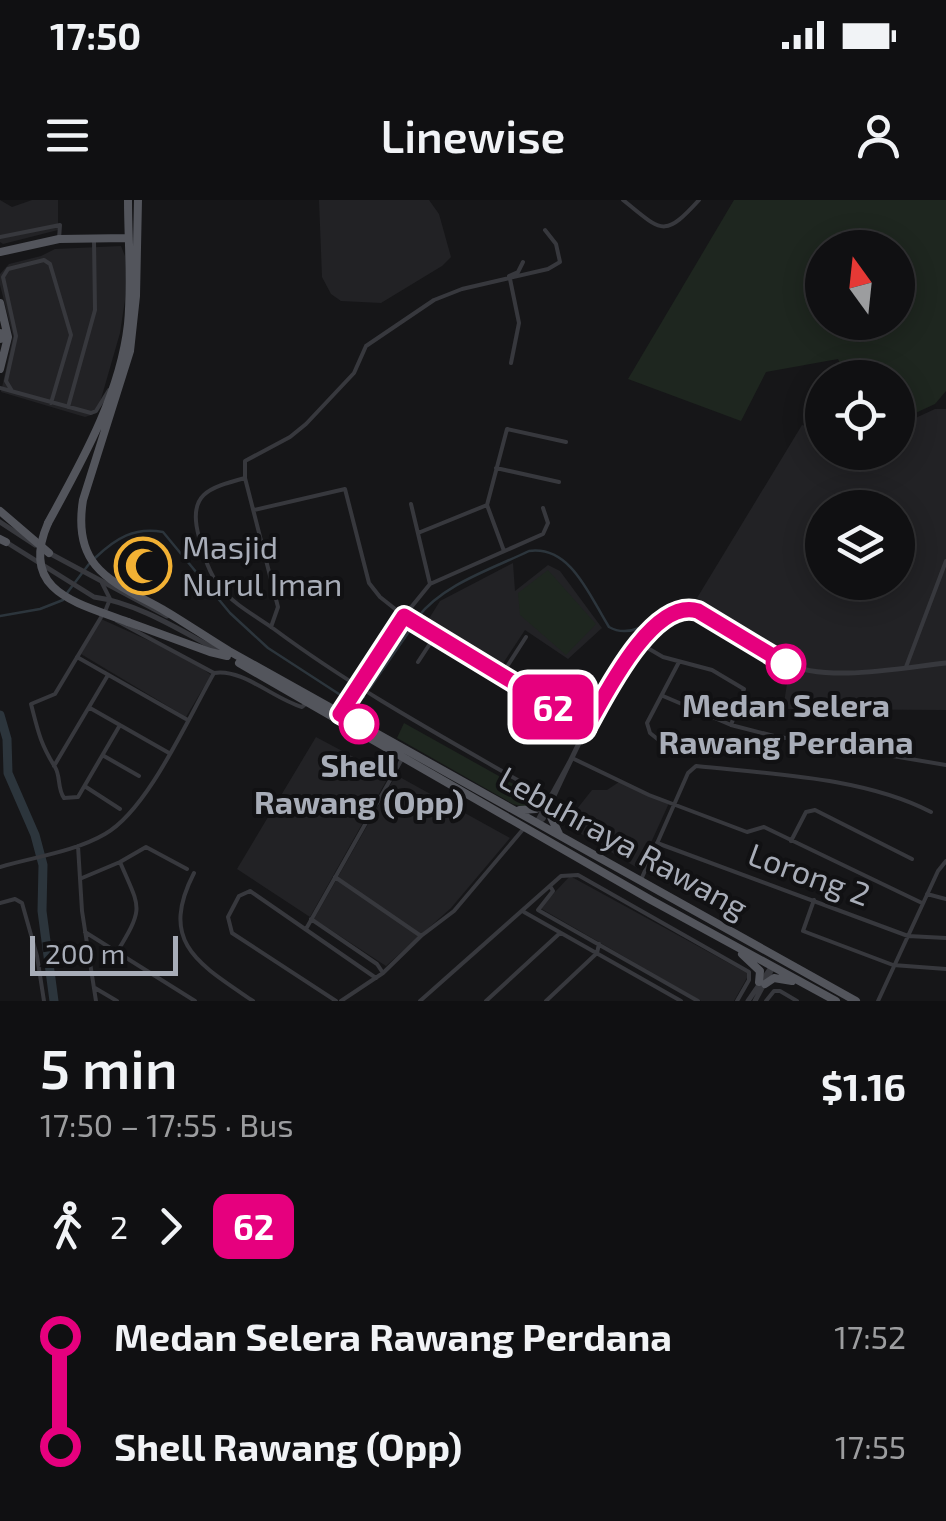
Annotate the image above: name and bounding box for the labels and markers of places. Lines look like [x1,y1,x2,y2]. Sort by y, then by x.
place label: Masjid Nurul Iman [182,527,342,602]
mosque icon: Masjid Nurul Iman [113,536,173,596]
marker: Medan Selera Rawang Perdana [767,645,805,683]
place label: Medan Selera Rawang Perdana [658,685,914,760]
marker: Shell Rawang (Opp) [340,705,378,743]
place label: Shell Rawang (Opp) [254,745,464,820]

